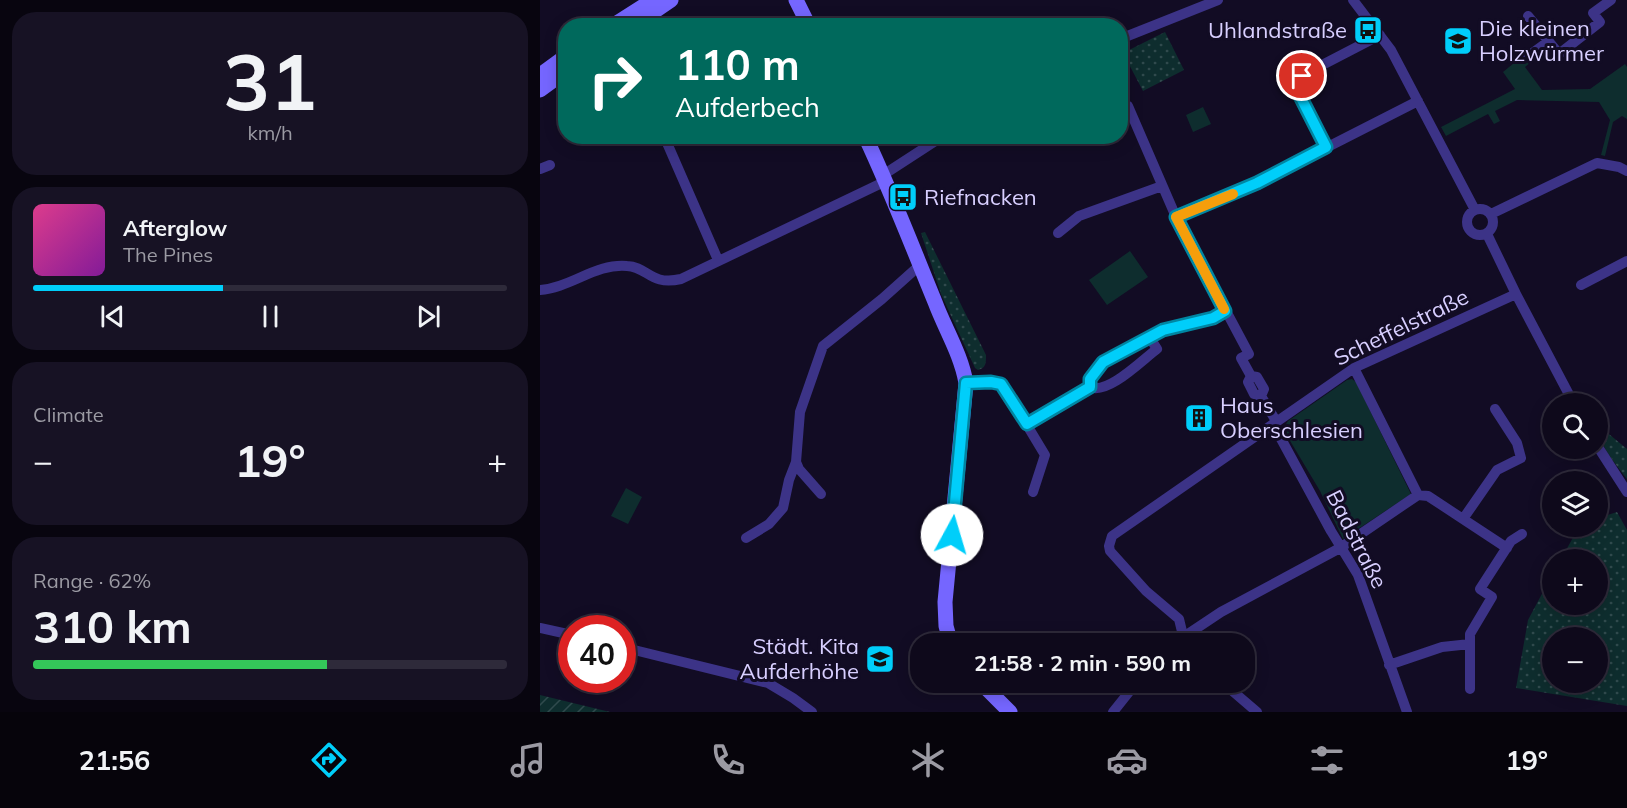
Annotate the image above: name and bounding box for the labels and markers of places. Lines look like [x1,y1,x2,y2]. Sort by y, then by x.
bus stop icon: Uhlandstraße [1352,14,1384,46]
place label: Die kleinen Holzwürmer [1479,14,1604,67]
place label: Uhlandstraße [1208,16,1347,44]
school or university icon: Die kleinen Holzwürmer [1442,25,1474,57]
pin [1276,50,1327,101]
bus stop icon: Riefnacken [887,181,919,213]
place label: Riefnacken [924,183,1037,211]
place label: Haus Oberschlesien [1220,391,1363,444]
building icon: Haus Oberschlesien [1183,402,1215,434]
place label: Städt. Kita Aufderhöhe [740,632,859,685]
school or university icon: Städt. Kita Aufderhöhe [864,643,896,675]

